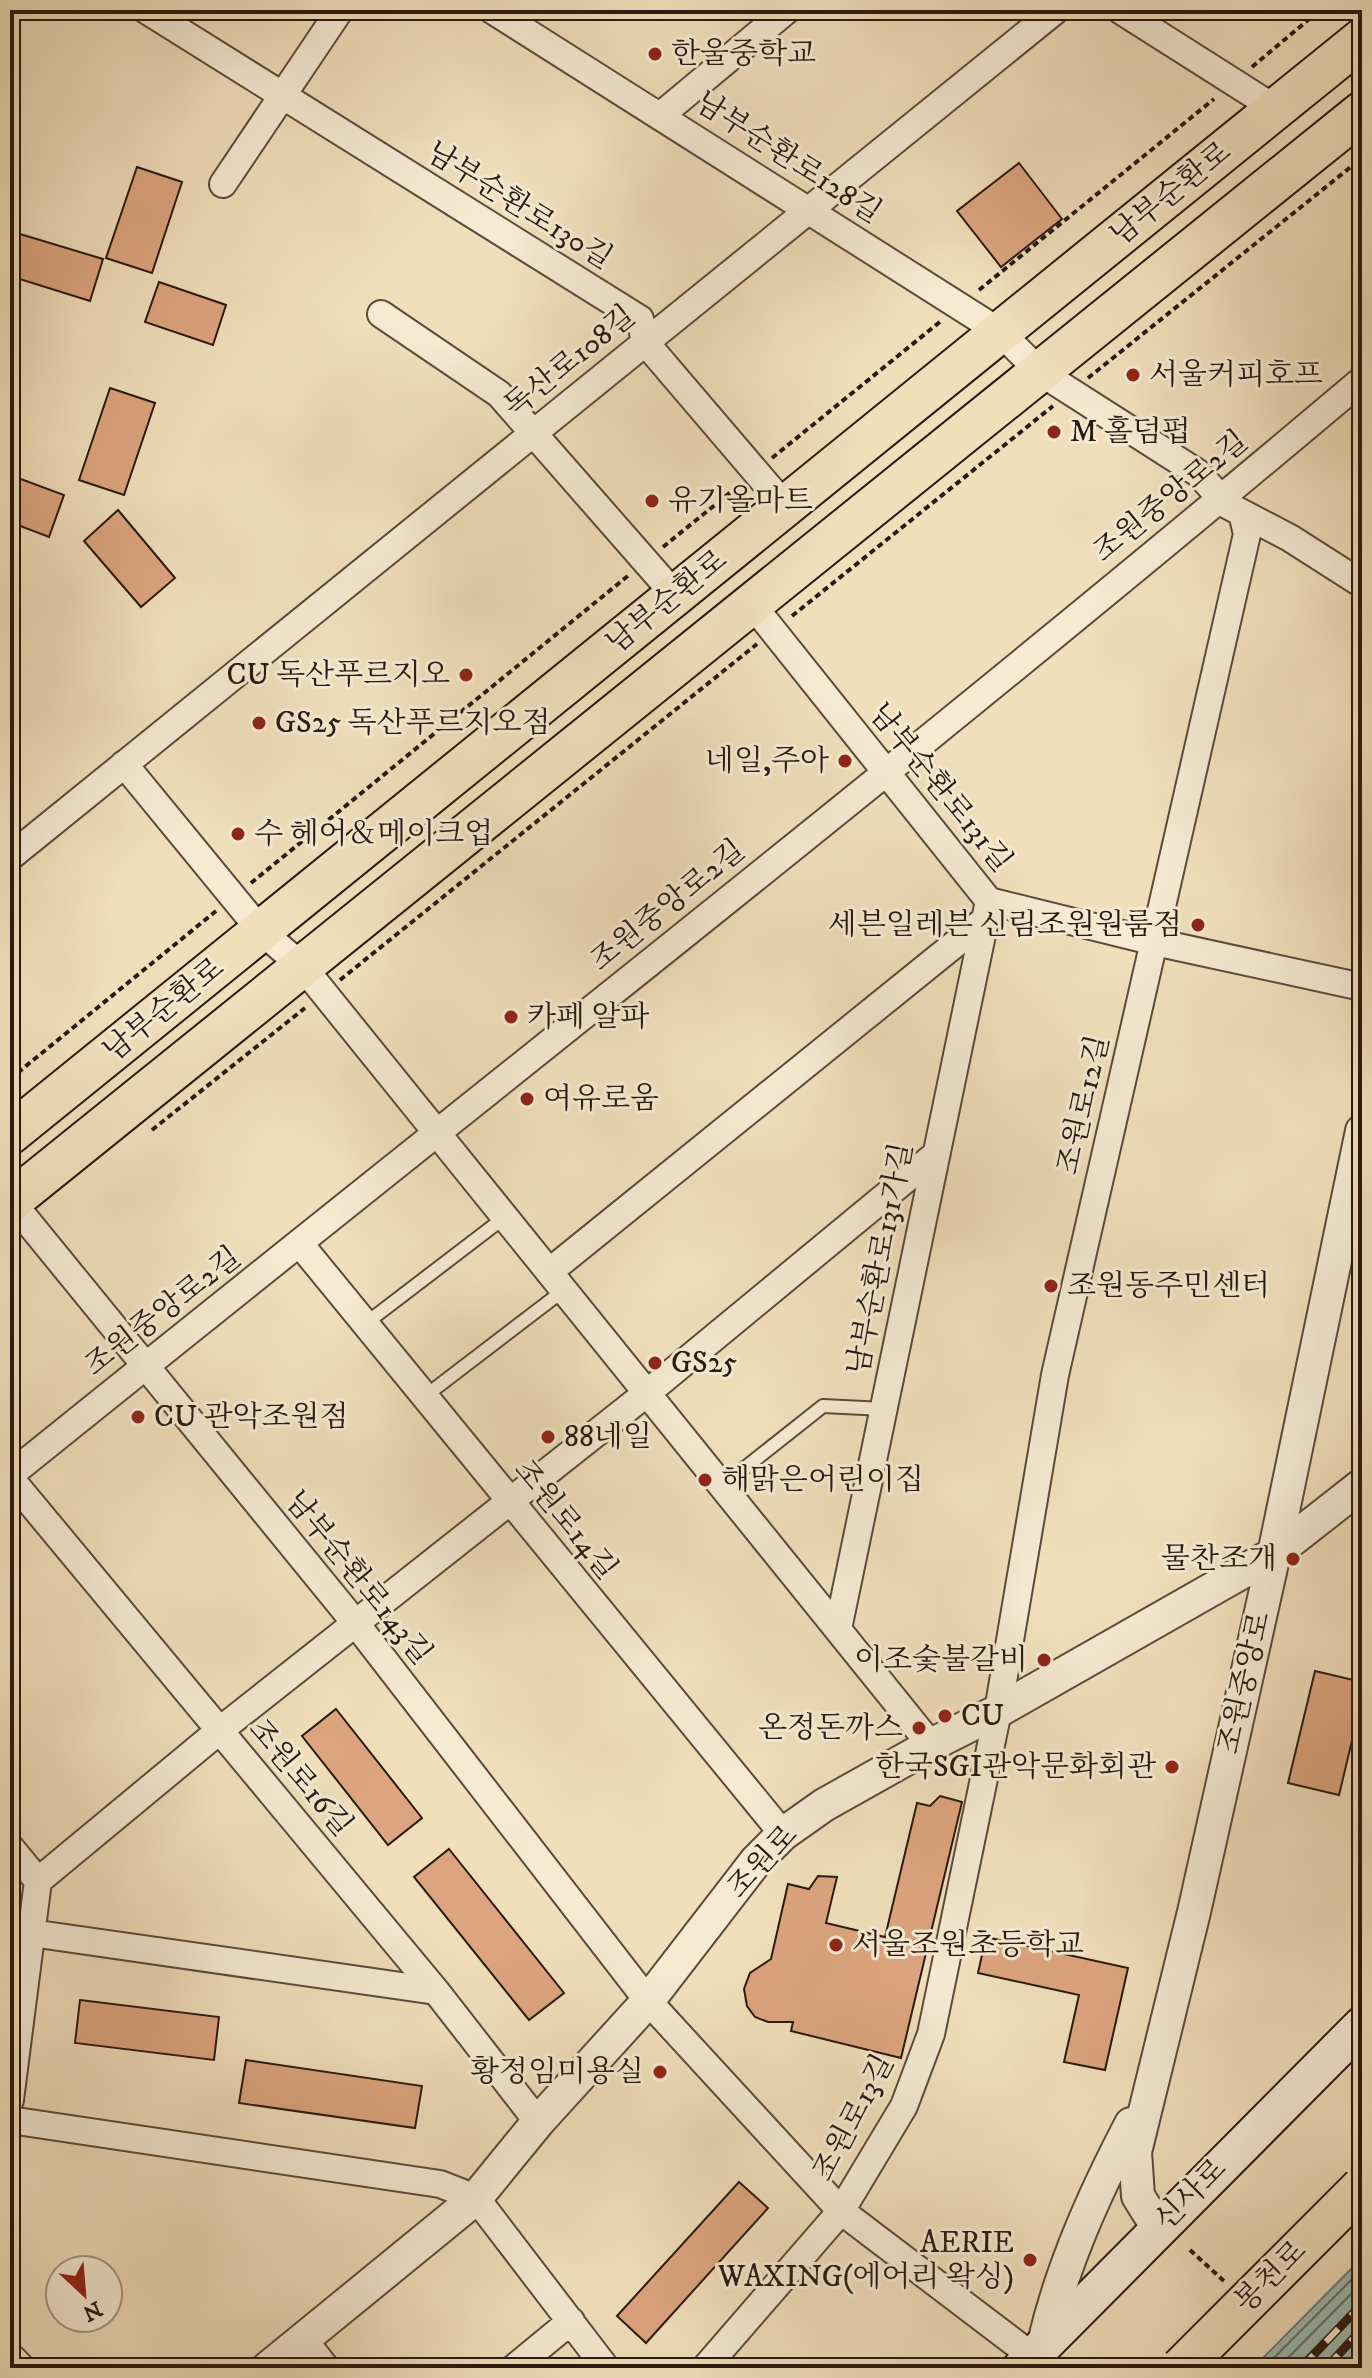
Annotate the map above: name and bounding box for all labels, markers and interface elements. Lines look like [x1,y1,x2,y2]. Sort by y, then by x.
place label: 한울중학교 [671,36,816,73]
marker: 한울중학교 [646,45,664,63]
street label: 남부순환로128길 [688,84,888,232]
street label: 남부순환로130길 [419,134,619,278]
street label: 남부순환로 [1103,134,1239,254]
street label: 독산로108길 [497,298,643,426]
place label: 서울커피호프 [1149,357,1323,394]
marker: 서울커피호프 [1124,366,1142,384]
place label: M 홀덤펍 [1070,414,1191,451]
marker: M 홀덤펍 [1045,423,1063,441]
street label: 조원중앙로2길 [1086,423,1256,571]
place label: 유기올마트 [668,483,813,520]
marker: 유기올마트 [643,492,661,510]
street label: 남부순환로 [599,542,735,662]
place label: CU 독산푸르지오 [227,657,450,694]
marker: CU 독산푸르지오 [457,666,475,684]
street label: 남부순환로131길 [860,696,1020,880]
place label: GS25 독산푸르지오점 [275,705,550,742]
marker: GS25 독산푸르지오점 [250,714,268,732]
place label: 네일,주아 [705,743,829,780]
marker: 네일,주아 [836,752,854,770]
place label: 수 헤어＆메이크업 [254,816,493,853]
marker: 수 헤어＆메이크업 [229,825,247,843]
street label: 조원중앙로2길 [583,832,753,980]
place label: 세븐일레븐 신림조원원룸점 [828,907,1182,944]
marker: 세븐일레븐 신림조원원룸점 [1189,916,1207,934]
street label: 남부순환로 [96,950,232,1070]
place label: 카페 알파 [527,999,649,1036]
marker: 카페 알파 [502,1008,520,1026]
street label: 조원로12길 [1050,1032,1118,1178]
place label: 여유로움 [543,1081,659,1118]
marker: 여유로움 [518,1090,536,1108]
street label: 남부순환로131가길 [840,1140,922,1378]
street label: 조원중앙로2길 [77,1239,249,1385]
place label: 조원동주민센터 [1067,1268,1270,1305]
marker: 조원동주민센터 [1042,1277,1060,1295]
place label: GS25 [671,1345,737,1382]
marker: GS25 [646,1354,664,1372]
place label: CU 관악조원점 [154,1399,349,1436]
marker: CU 관악조원점 [129,1408,147,1426]
place label: 88네일 [564,1419,652,1456]
marker: 88네일 [539,1428,557,1446]
street label: 조원로14길 [505,1452,625,1588]
place label: 해맑은어린이집 [721,1462,924,1499]
marker: 해맑은어린이집 [696,1471,714,1489]
street label: 남부순환로143길 [276,1483,440,1673]
place label: 물찬조개 [1161,1541,1277,1578]
marker: 물찬조개 [1284,1550,1302,1568]
street label: 조원중앙로 [1211,1608,1279,1758]
place label: 이조숯불갈비 [854,1642,1028,1679]
marker: 이조숯불갈비 [1035,1651,1053,1669]
place label: CU [961,1698,1004,1735]
marker: CU [936,1707,954,1725]
place label: 온정돈까스 [758,1710,903,1747]
street label: 조원로16길 [240,1712,360,1844]
marker: 온정돈까스 [910,1719,928,1737]
place label: 한국SGI관악문화회관 [875,1749,1157,1786]
marker: 한국SGI관악문화회관 [1163,1758,1181,1776]
street label: 조원로 [720,1818,806,1906]
place label: 서울조원초등학교 [852,1927,1084,1964]
marker: 서울조원초등학교 [827,1936,845,1954]
street label: 조원로13길 [805,2048,903,2188]
place label: 황정임미용실 [470,2054,644,2091]
marker: 황정임미용실 [651,2063,669,2081]
street label: 신사로 [1147,2151,1235,2239]
place label: AERIE WAXING(에어리 왁싱) [717,2225,1014,2296]
street label: 봉천로 [1227,2233,1315,2321]
marker: AERIE WAXING(에어리 왁싱) [1021,2251,1039,2269]
north arrow [44,2254,124,2334]
text: N [78,2295,106,2327]

